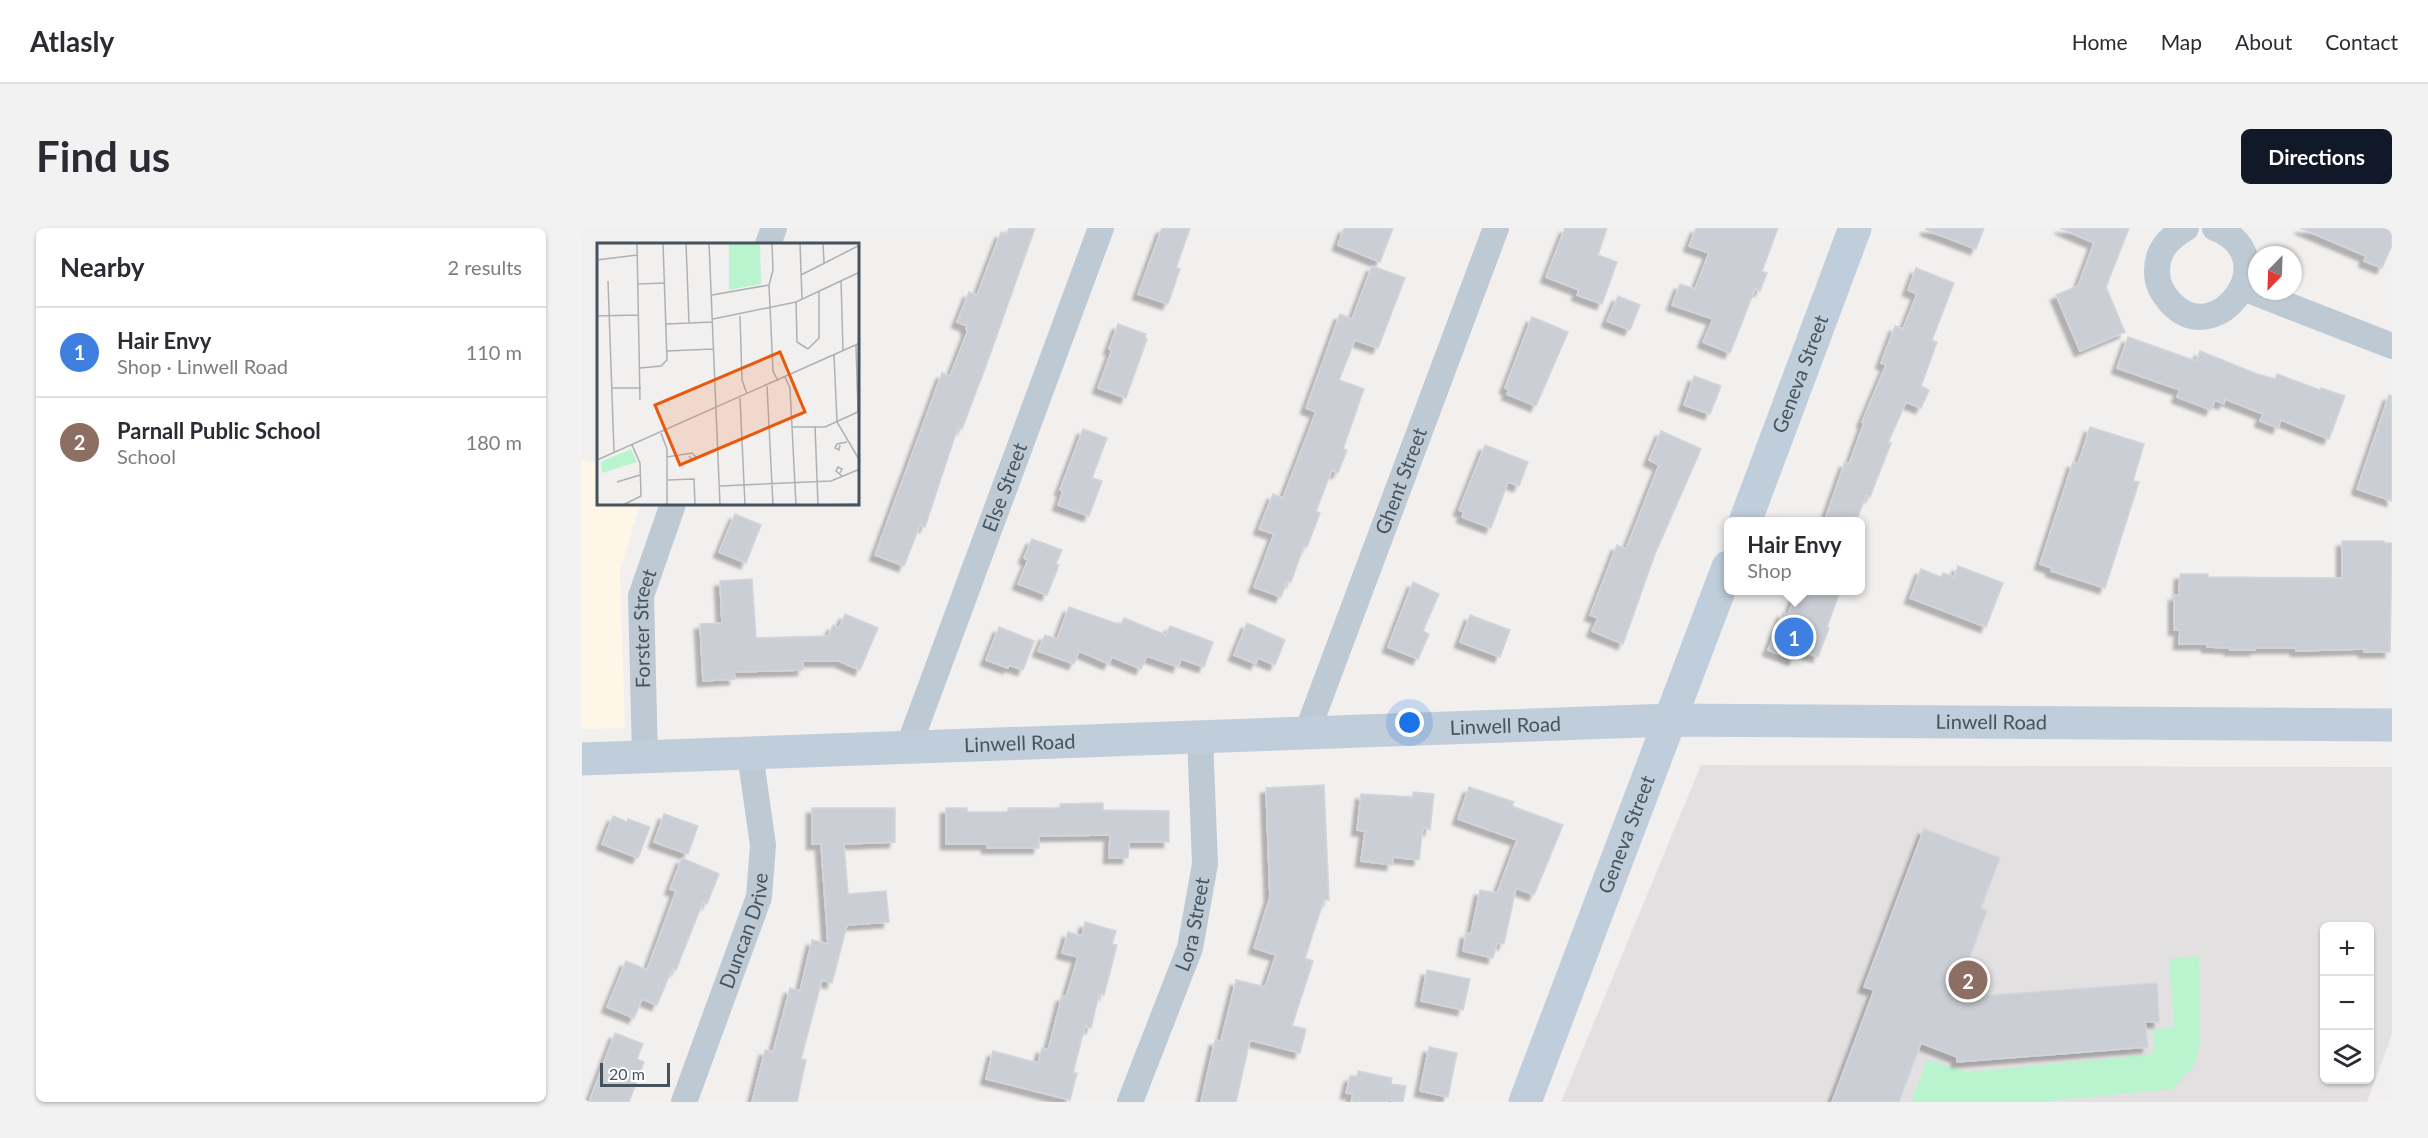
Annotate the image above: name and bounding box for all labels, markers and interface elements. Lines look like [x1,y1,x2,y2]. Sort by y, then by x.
text: Atlasly [30,24,114,58]
text: Home [2072,29,2128,54]
text: Map [2161,29,2202,54]
text: About [2235,29,2292,54]
text: Contact [2325,29,2398,54]
button: Directions [2241,129,2392,184]
text: Find us [36,131,170,181]
inset map [597,243,860,506]
north arrow [2248,246,2302,300]
text: Nearby [60,251,145,283]
text: 2 results [447,255,522,279]
street label: Geneva Street [1766,311,1832,436]
text: Hair Envy [117,327,211,354]
text: 1 [74,340,85,364]
text: 110 m [466,340,522,364]
text: Shop · Linwell Road [117,354,288,378]
text: Parnall Public School [117,417,321,444]
street label: Ghent Street [1369,424,1431,537]
text: 2 [74,430,85,454]
text: 180 m [466,430,522,454]
street label: Else Street [976,439,1031,535]
text: School [117,444,176,468]
popup [1724,517,1865,595]
text: Hair Envy [1747,531,1842,558]
text: Shop [1747,558,1792,582]
street label: Forster Street [628,565,661,688]
pin: 1 [1774,614,1814,660]
your location [1395,708,1424,737]
street label: Linwell Road [1936,709,2047,734]
street label: Linwell Road [1449,711,1561,739]
street label: Linwell Road [964,728,1076,756]
street label: Geneva Street [1592,772,1659,897]
street label: Duncan Drive [714,872,772,992]
street label: Lora Street [1169,875,1213,975]
map controls [2320,922,2374,1084]
button: + [2320,922,2374,976]
pin: 2 [1948,958,1988,1002]
button: − [2320,976,2374,1030]
button: layers [2320,1030,2374,1084]
scale bar [600,1060,670,1088]
text: 20 m [609,1064,645,1083]

